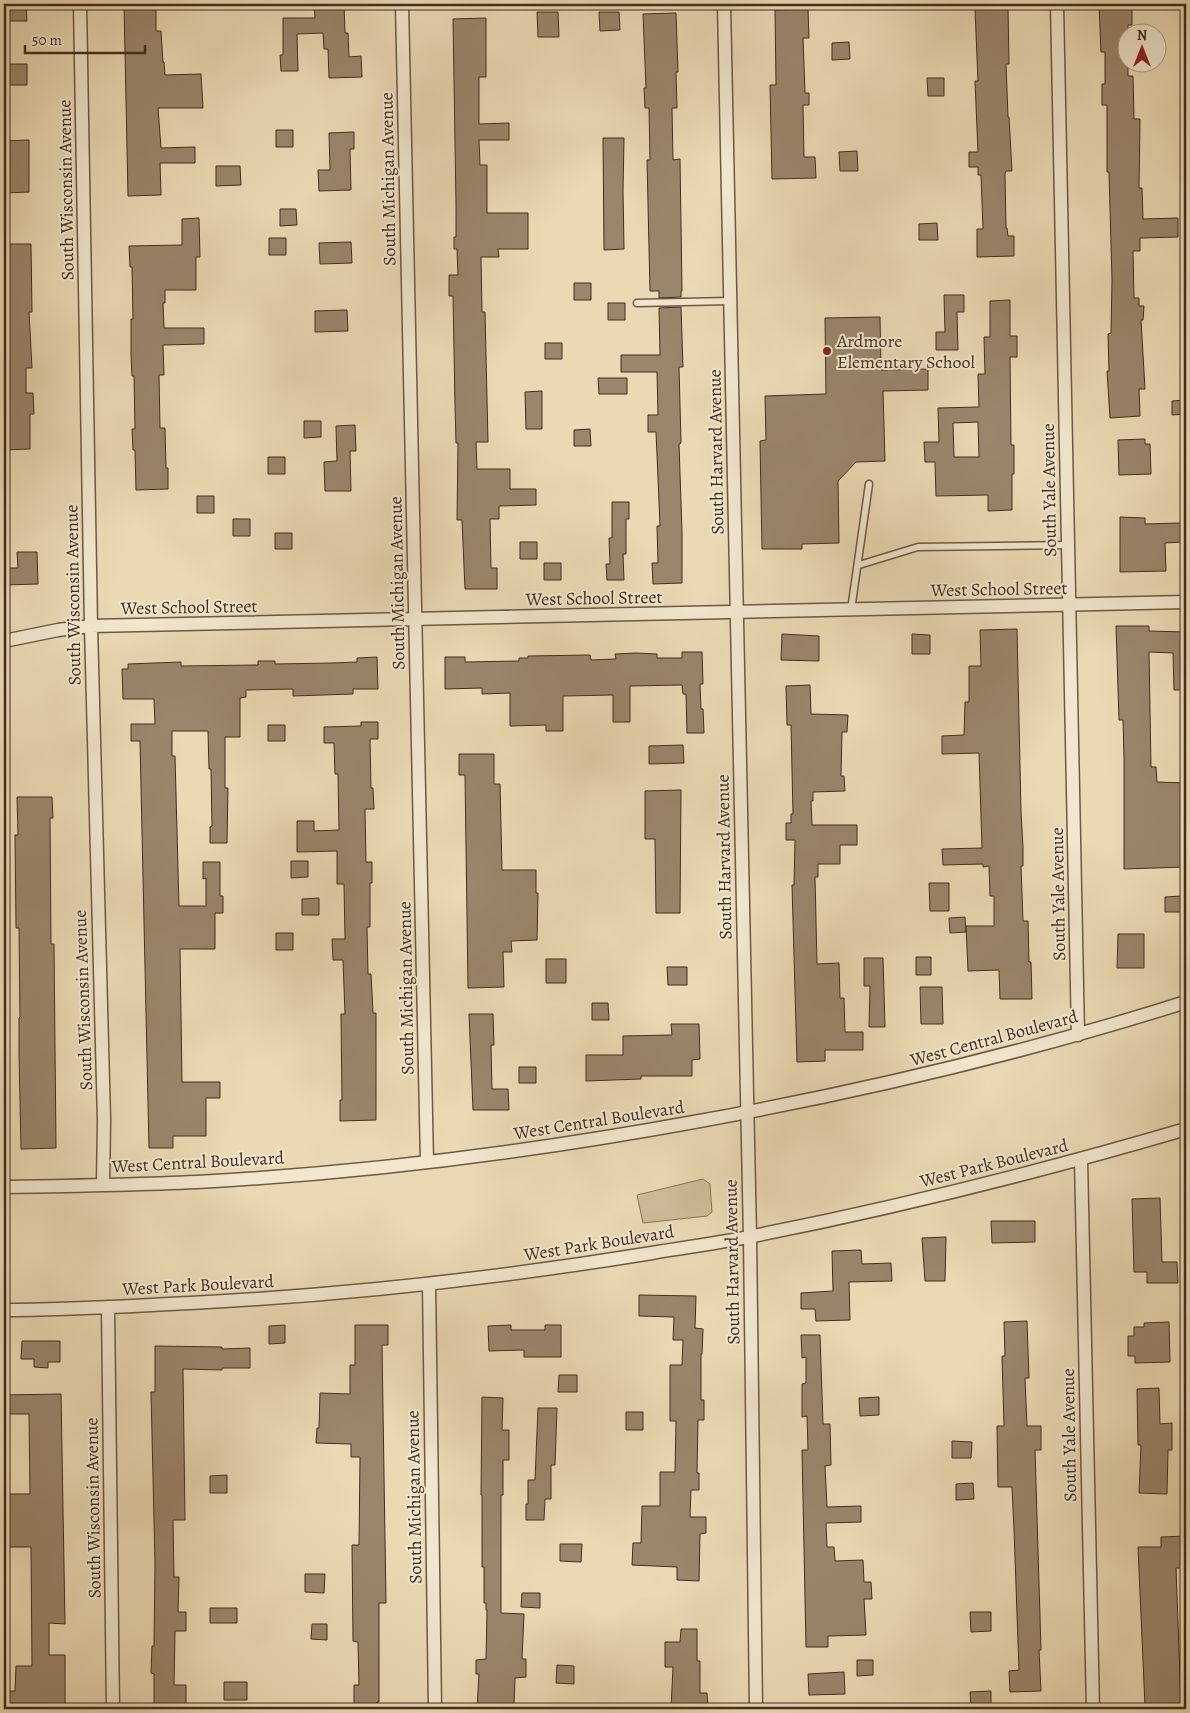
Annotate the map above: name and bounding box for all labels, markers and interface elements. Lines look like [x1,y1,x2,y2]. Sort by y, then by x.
scale bar [25,22,145,54]
north arrow [1118,22,1168,72]
text: N [1137,26,1147,45]
text: 50 m [32,30,62,50]
street label: South Michigan Avenue [374,92,402,266]
street label: South Wisconsin Avenue [52,99,80,281]
place label: Ardmore Elementary School [836,329,975,374]
marker: Ardmore Elementary School [821,345,833,357]
street label: South Harvard Avenue [703,369,729,535]
street label: South Yale Avenue [1036,423,1062,557]
street label: South Michigan Avenue [383,496,411,670]
street label: South Wisconsin Avenue [59,504,87,686]
street label: West School Street [929,576,1068,602]
street label: West School Street [524,585,663,611]
street label: West School Street [119,594,258,620]
street label: South Harvard Avenue [711,774,737,940]
street label: South Yale Avenue [1045,827,1071,961]
street label: South Michigan Avenue [392,901,420,1075]
street label: South Wisconsin Avenue [68,909,98,1091]
street label: West Central Boulevard [907,1004,1081,1072]
street label: West Central Boulevard [511,1095,686,1145]
street label: West Park Boulevard [916,1133,1071,1193]
street label: West Central Boulevard [110,1145,285,1179]
street label: South Harvard Avenue [719,1179,745,1345]
street label: West Park Boulevard [521,1219,676,1267]
street label: West Park Boulevard [121,1269,275,1301]
street label: South Yale Avenue [1056,1368,1082,1502]
street label: South Michigan Avenue [400,1410,428,1584]
street label: South Wisconsin Avenue [79,1417,107,1599]

